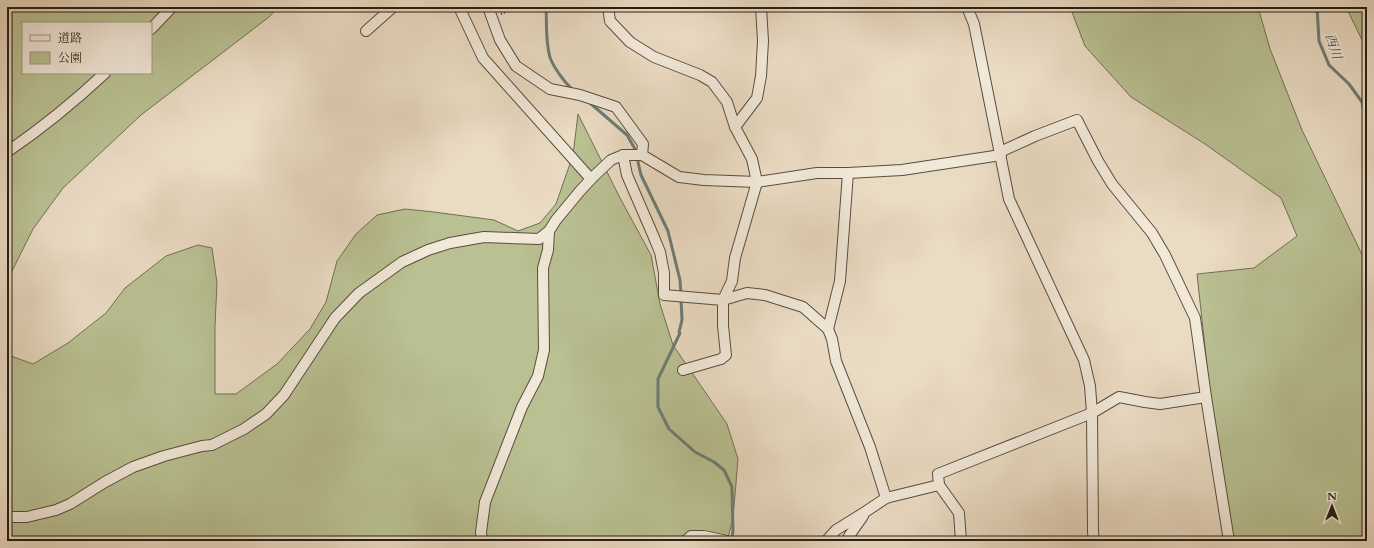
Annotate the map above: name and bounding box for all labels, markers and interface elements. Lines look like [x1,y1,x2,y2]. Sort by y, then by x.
legend [22,22,152,74]
text: 道路 [58,30,82,46]
water label: 西川 [1320,31,1346,63]
text: 公園 [58,50,82,66]
north arrow [1312,486,1352,526]
text: N [1327,489,1337,504]

